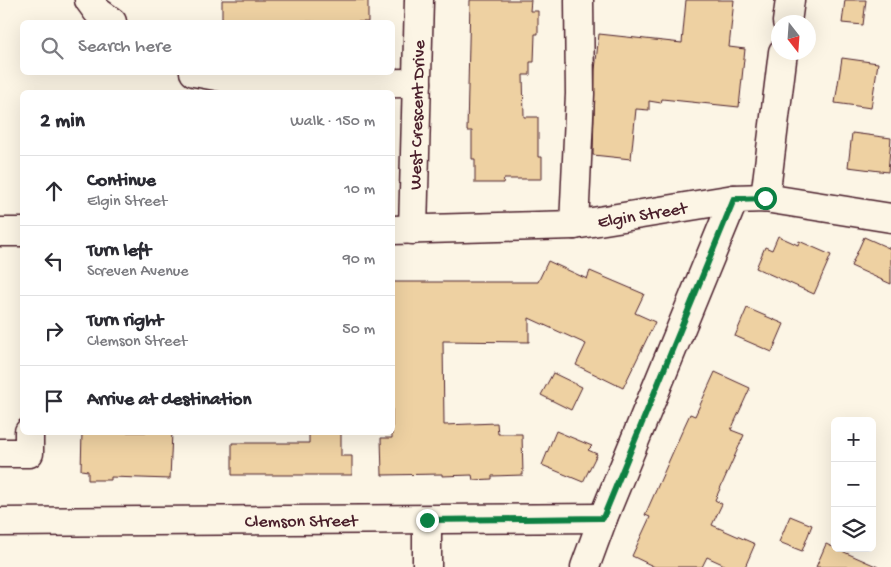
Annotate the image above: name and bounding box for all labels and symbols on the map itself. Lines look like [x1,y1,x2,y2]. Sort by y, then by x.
north arrow [771,15,816,60]
street label: West Crescent Drive [406,39,431,190]
route start [754,187,777,210]
street label: Elgin Street [596,199,690,234]
route end [416,509,439,532]
street label: Clemson Street [245,512,359,533]

